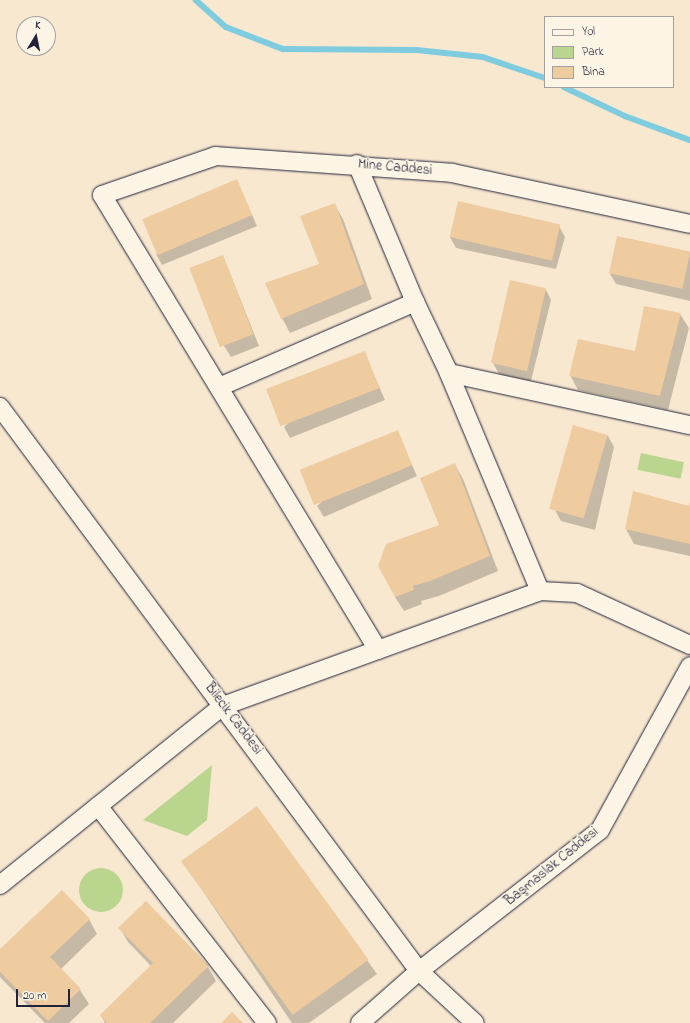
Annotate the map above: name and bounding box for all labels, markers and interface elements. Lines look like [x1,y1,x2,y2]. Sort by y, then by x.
north arrow [16,16,56,56]
legend [544,16,674,88]
text: K [34,17,42,34]
text: Yol [582,23,595,41]
text: Park [582,43,604,61]
text: Bina [582,63,605,81]
street label: Mine Caddesi [357,156,433,180]
street label: Bilecik Caddesi [200,680,266,758]
street label: Başmaslak Caddesi [502,824,602,910]
scale bar [18,981,72,1007]
text: 20 m [23,987,46,1005]

